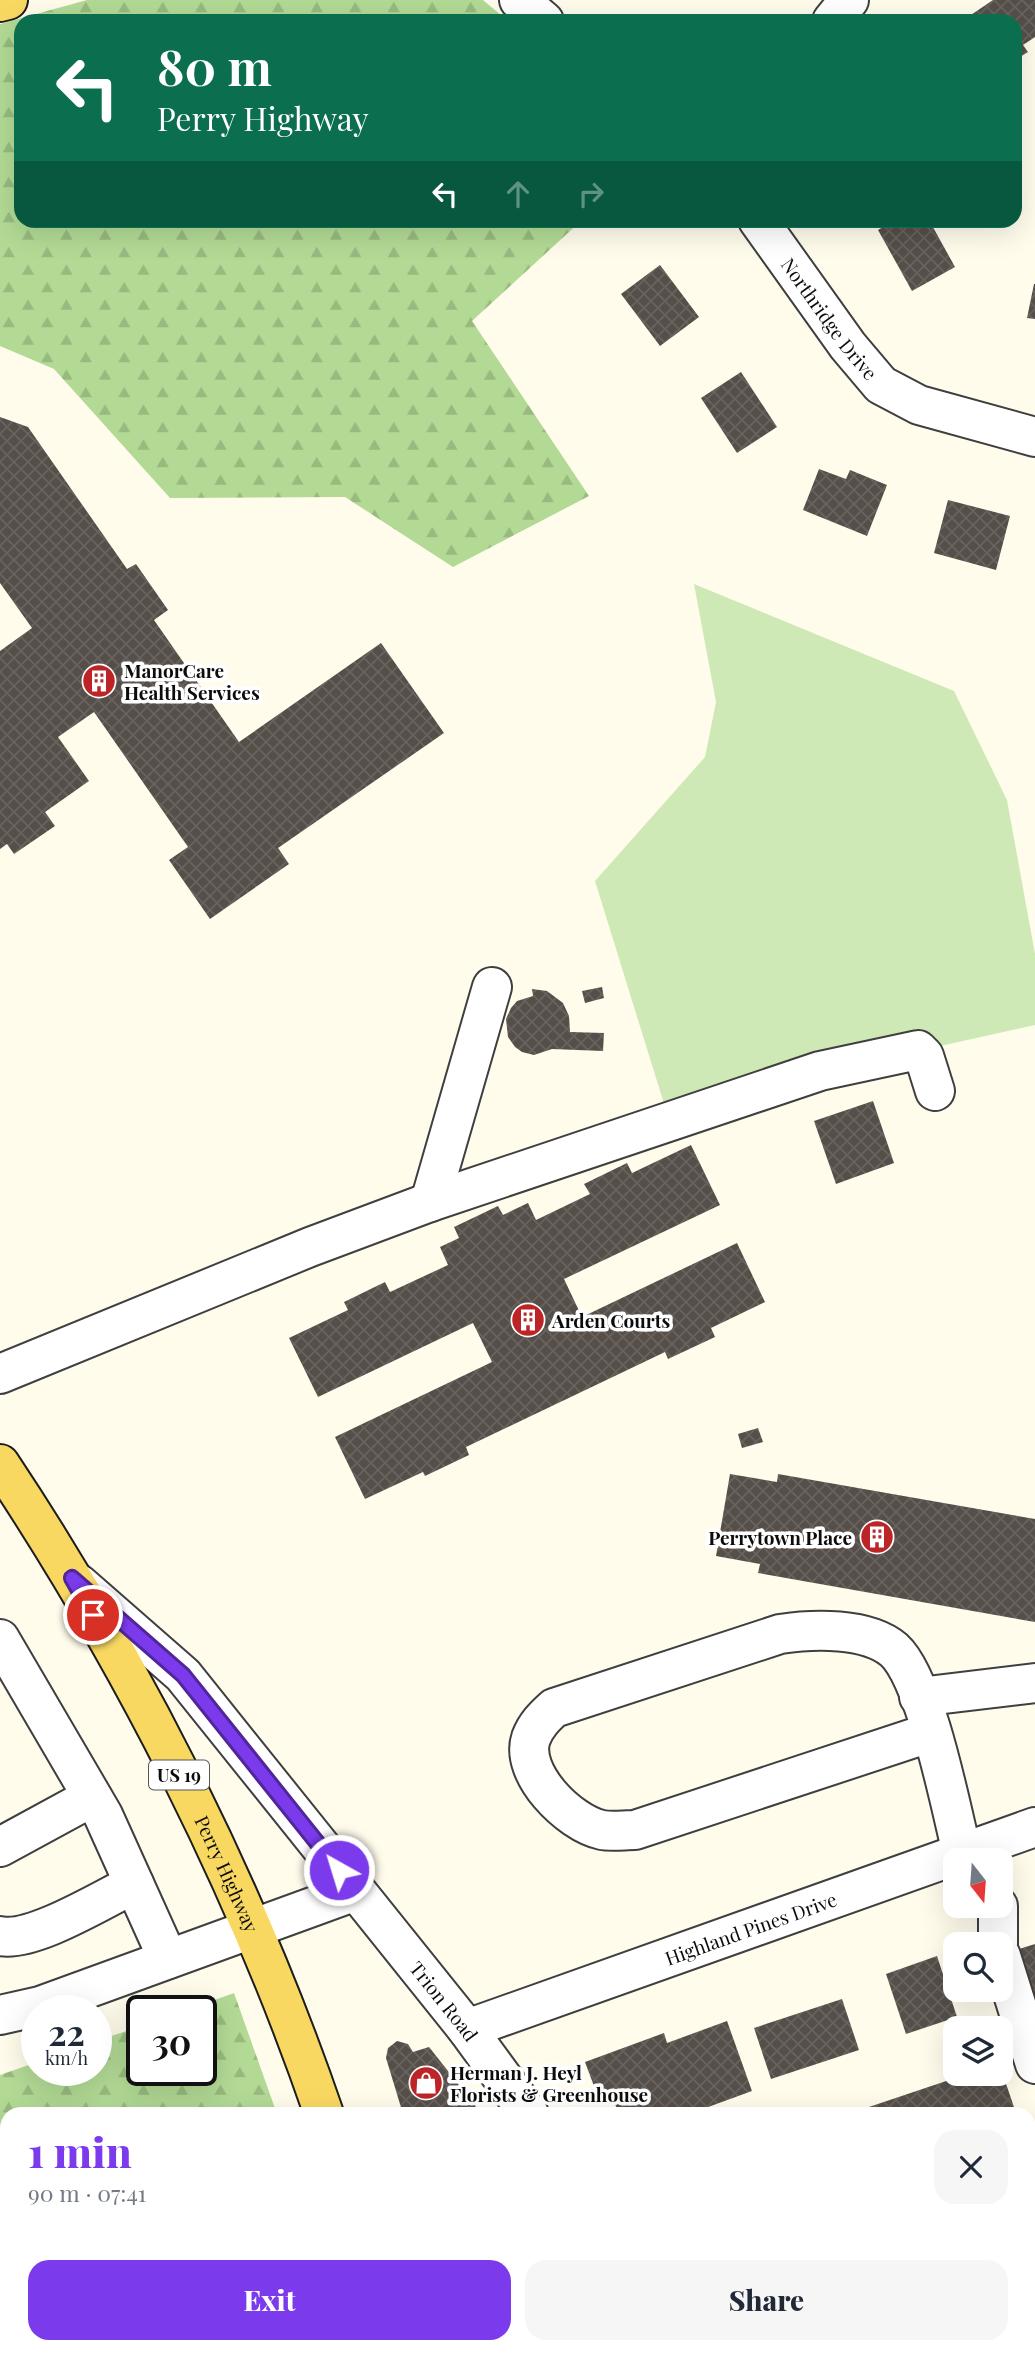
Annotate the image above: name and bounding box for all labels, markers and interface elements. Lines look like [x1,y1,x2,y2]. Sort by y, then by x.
text: 80 m [157,33,272,98]
icon: left [42,42,133,133]
text: Perry Highway [157,96,369,139]
icon: left [426,175,464,213]
icon: ahead [499,175,537,213]
icon: right [572,175,610,213]
street label: Northridge Drive [776,252,884,385]
place label: ManorCare Health Services [124,657,260,705]
building icon: ManorCare Health Services [80,662,118,700]
building icon: Arden Courts [509,1301,547,1339]
place label: Arden Courts [551,1307,670,1333]
building icon: Perrytown Place [858,1518,896,1556]
place label: Perrytown Place [708,1524,852,1550]
pin [63,1585,123,1645]
icon: arrive [74,1596,112,1634]
road number: US 19 [149,1760,209,1790]
street label: Perry Highway [189,1811,265,1936]
position arrow [302,1833,376,1907]
north arrow [943,1848,1013,1918]
map controls [943,1848,1013,2086]
street label: Highland Pines Drive [661,1886,840,1971]
button: search [943,1932,1013,2002]
street label: Trion Road [404,1955,484,2046]
speed limit sign: 30 [126,1995,217,2086]
text: 22 [48,2008,85,2055]
button: layers [943,2016,1013,2086]
text: km/h [45,2046,88,2070]
place label: Herman J. Heyl Florists & Greenhouse [450,2059,648,2107]
shop icon: Herman J. Heyl Florists & Greenhouse [407,2064,445,2102]
text: 1 min [28,2123,132,2179]
button: close [934,2130,1008,2204]
text: 90 m · 07:41 [28,2177,146,2208]
button: Exit [28,2260,511,2340]
button: Share [525,2260,1008,2340]

